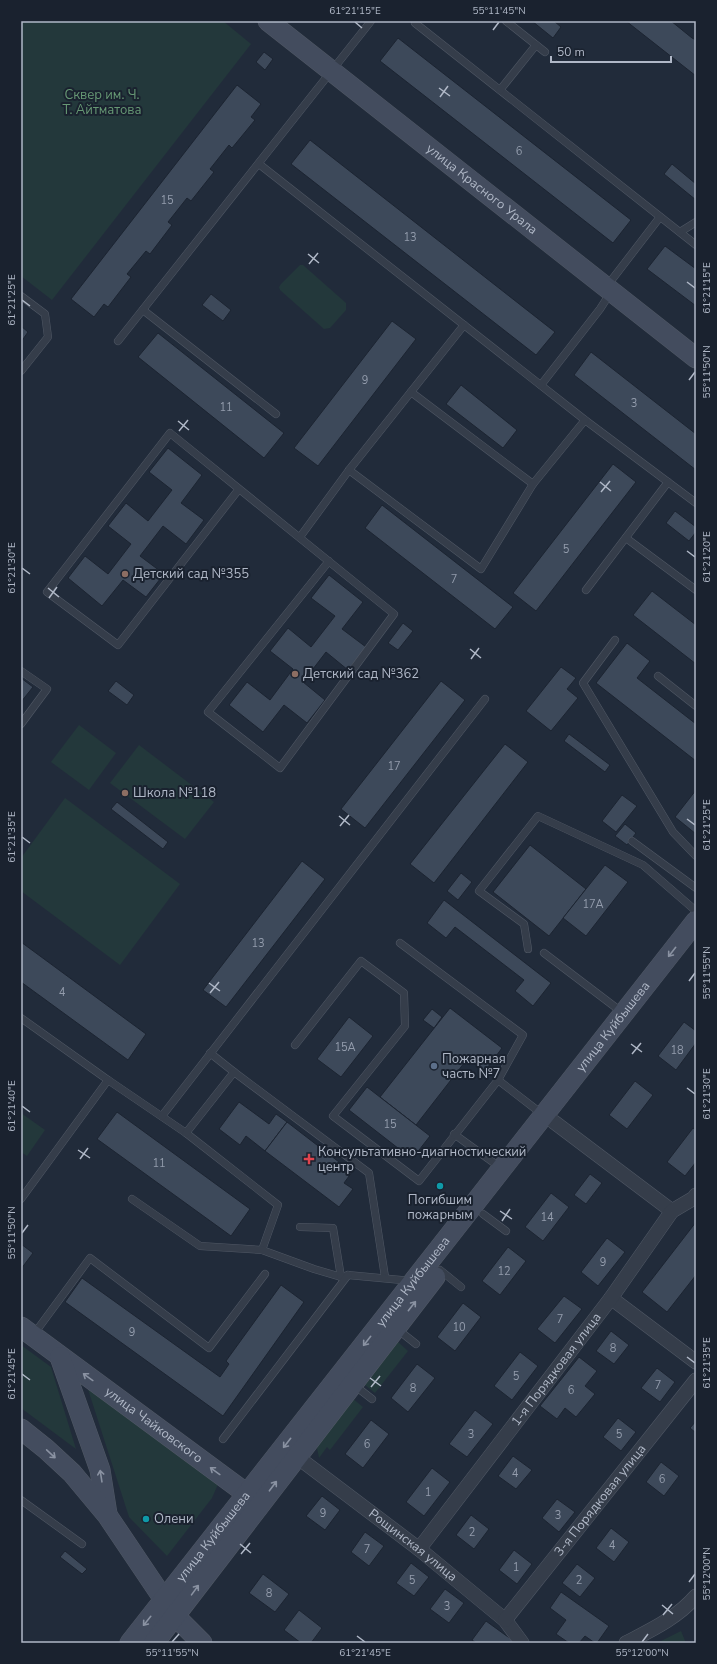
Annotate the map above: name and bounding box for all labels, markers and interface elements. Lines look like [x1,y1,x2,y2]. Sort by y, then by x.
text: 61°21'15"E [329,4,381,18]
text: 55°11'45"N [472,4,526,18]
scale bar [551,38,671,64]
text: 50 m [557,44,585,60]
park label: Сквер им. Ч. Т. Айтматова [62,86,142,119]
street label: улица Красного Урала [422,140,541,239]
house number: 6 [516,144,523,159]
house number: 15 [160,193,174,208]
house number: 13 [403,230,417,245]
text: 61°21'15"E [700,262,714,314]
text: 61°21'25"E [5,274,19,326]
text: 55°11'50"N [700,345,714,399]
house number: 9 [362,373,368,388]
house number: 3 [631,396,637,411]
house number: 11 [219,400,233,415]
text: 61°21'20"E [700,531,714,583]
text: 61°21'30"E [5,542,19,594]
house number: 5 [563,542,570,557]
place label: Детский сад №355 [133,565,249,583]
marker: Детский сад №355 [120,569,130,579]
house number: 7 [451,572,457,587]
place label: Детский сад №362 [303,665,419,683]
marker: Детский сад №362 [290,669,300,679]
house number: 17 [387,759,401,774]
place label: Школа №118 [133,784,216,802]
marker: Школа №118 [120,788,130,798]
text: 61°21'25"E [700,799,714,851]
text: 61°21'35"E [5,811,19,863]
house number: 17А [582,897,604,912]
house number: 13 [251,936,265,951]
one-way arrow [667,946,676,957]
text: 55°11'55"N [700,946,714,1000]
street label: улица Куйбышева [572,978,654,1076]
house number: 4 [59,985,66,1000]
house number: 15А [334,1040,356,1055]
house number: 18 [670,1043,684,1058]
place label: Пожарная часть №7 [442,1050,506,1083]
marker: Пожарная часть №7 [429,1061,439,1071]
text: 61°21'30"E [700,1068,714,1120]
text: 61°21'40"E [5,1080,19,1132]
house number: 15 [383,1117,397,1132]
place label: Консультативно-диагностический центр [318,1143,526,1176]
marker: Консультативно-диагностический центр [303,1153,315,1165]
house number: 11 [152,1156,166,1171]
marker: Погибшим пожарным [435,1181,445,1191]
place label: Погибшим пожарным [407,1191,473,1224]
text: 55°11'50"N [5,1206,19,1260]
house number: 14 [540,1210,554,1225]
street label: улица Куйбышева [372,1233,454,1331]
house number: 9 [600,1255,606,1270]
house number: 12 [497,1264,511,1279]
one-way arrow [408,1300,417,1311]
street label: 1-я Порядковая улица [507,1309,605,1430]
house number: 7 [557,1312,563,1327]
house number: 10 [452,1320,466,1335]
house number: 9 [129,1325,135,1340]
one-way arrow [363,1335,371,1346]
text: 61°21'35"E [700,1337,714,1389]
house number: 8 [610,1341,617,1356]
text: 61°21'45"E [5,1348,19,1400]
house number: 5 [513,1369,520,1384]
one-way arrow [83,1373,94,1381]
house number: 7 [655,1378,661,1393]
house number: 8 [410,1381,417,1396]
street label: улица Чайковского [101,1383,206,1467]
house number: 6 [568,1383,575,1398]
house number: 3 [468,1427,474,1442]
house number: 5 [616,1427,623,1442]
one-way arrow [283,1437,291,1448]
house number: 6 [364,1437,371,1452]
street label: 3-я Порядковая улица [550,1441,650,1559]
one-way arrow [46,1449,56,1459]
house number: 4 [512,1466,519,1481]
one-way arrow [210,1467,221,1475]
one-way arrow [97,1470,105,1483]
house number: 6 [659,1472,666,1487]
one-way arrow [269,1481,277,1492]
house number: 1 [425,1485,431,1500]
street label: улица Куйбышева [172,1488,254,1586]
street label: Рощинская улица [365,1505,461,1586]
house number: 9 [320,1506,326,1521]
house number: 3 [555,1508,561,1522]
place label: Олени [154,1510,194,1528]
marker: Олени [141,1514,151,1524]
house number: 2 [469,1525,475,1540]
house number: 4 [609,1538,616,1553]
house number: 7 [364,1542,370,1557]
text: 55°12'00"N [700,1547,714,1601]
house number: 1 [513,1560,519,1575]
house number: 5 [409,1573,416,1588]
house number: 2 [576,1573,582,1588]
one-way arrow [190,1585,199,1596]
house number: 8 [266,1586,273,1601]
house number: 3 [444,1599,450,1614]
one-way arrow [143,1616,152,1627]
text: 55°11'55"N [145,1646,199,1660]
text: 61°21'45"E [339,1646,391,1660]
text: 55°12'00"N [615,1646,669,1660]

